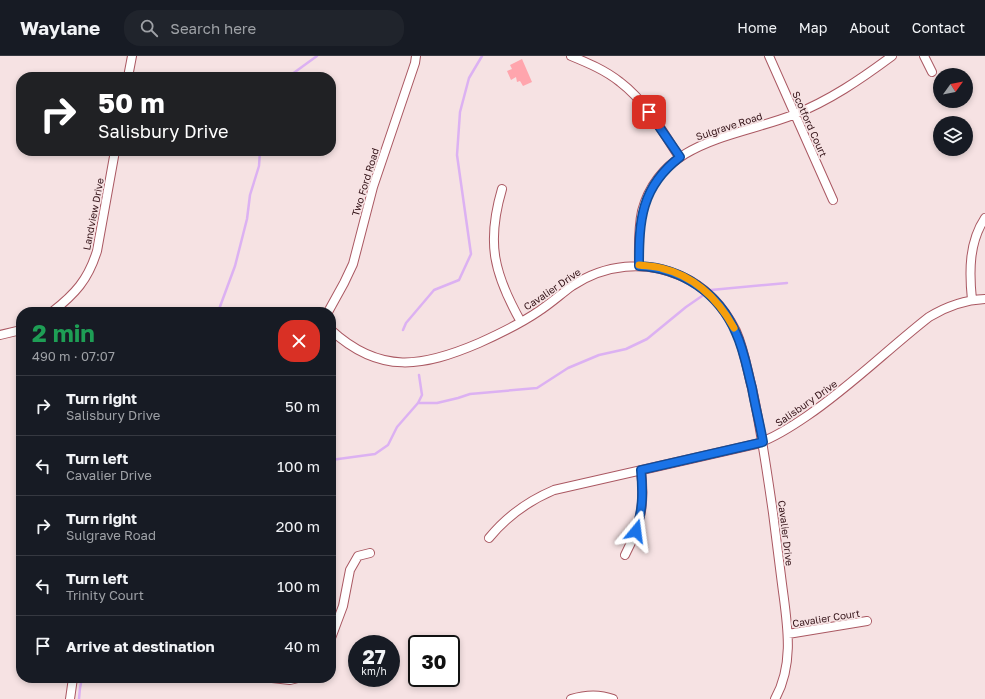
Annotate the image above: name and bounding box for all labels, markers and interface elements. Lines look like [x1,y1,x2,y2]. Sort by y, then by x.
search box [124,10,404,46]
text: Waylane [20,16,100,39]
icon: search [138,17,160,39]
text: Search here [170,19,256,37]
text: Home [737,19,777,36]
text: Map [799,19,827,36]
text: About [849,19,890,36]
text: Contact [912,19,965,36]
north arrow [933,68,973,108]
map controls [933,68,973,156]
text: 50 m [98,86,165,119]
icon: right [32,88,84,140]
street label: Scotford Court [790,89,830,159]
pin [632,95,666,129]
icon: arrive [638,101,660,123]
street label: Sulgrave Road [694,110,764,142]
button: layers [933,116,973,156]
text: Salisbury Drive [98,120,229,142]
street label: Two Ford Road [349,146,381,218]
street label: Landview Drive [80,177,106,251]
street label: Cavalier Drive [521,265,583,312]
text: 2 min [32,318,95,347]
button: close [278,320,320,362]
text: 490 m · 07:07 [32,348,115,364]
street label: Salisbury Drive [773,377,839,429]
text: Turn right [66,389,137,407]
icon: right [32,395,54,417]
text: 50 m [285,397,320,415]
text: Salisbury Drive [66,407,160,423]
text: Turn left [66,449,128,467]
icon: left [32,455,54,477]
text: 100 m [277,457,320,475]
text: Cavalier Drive [66,467,152,483]
street label: Cavalier Drive [776,499,796,567]
text: Turn right [66,509,137,527]
position arrow [615,510,657,552]
icon: right [32,515,54,537]
text: 200 m [276,517,320,535]
text: Sulgrave Road [66,527,156,543]
text: Turn left [66,569,128,587]
icon: left [32,575,54,597]
text: 100 m [277,577,320,595]
text: Trinity Court [66,587,144,603]
street label: Cavalier Court [791,607,861,629]
icon: arrive [32,635,54,657]
speed limit sign: 30 [408,635,460,687]
text: Arrive at destination [66,637,215,655]
text: 40 m [285,637,320,655]
text: 27 [362,644,386,668]
text: km/h [361,665,387,677]

